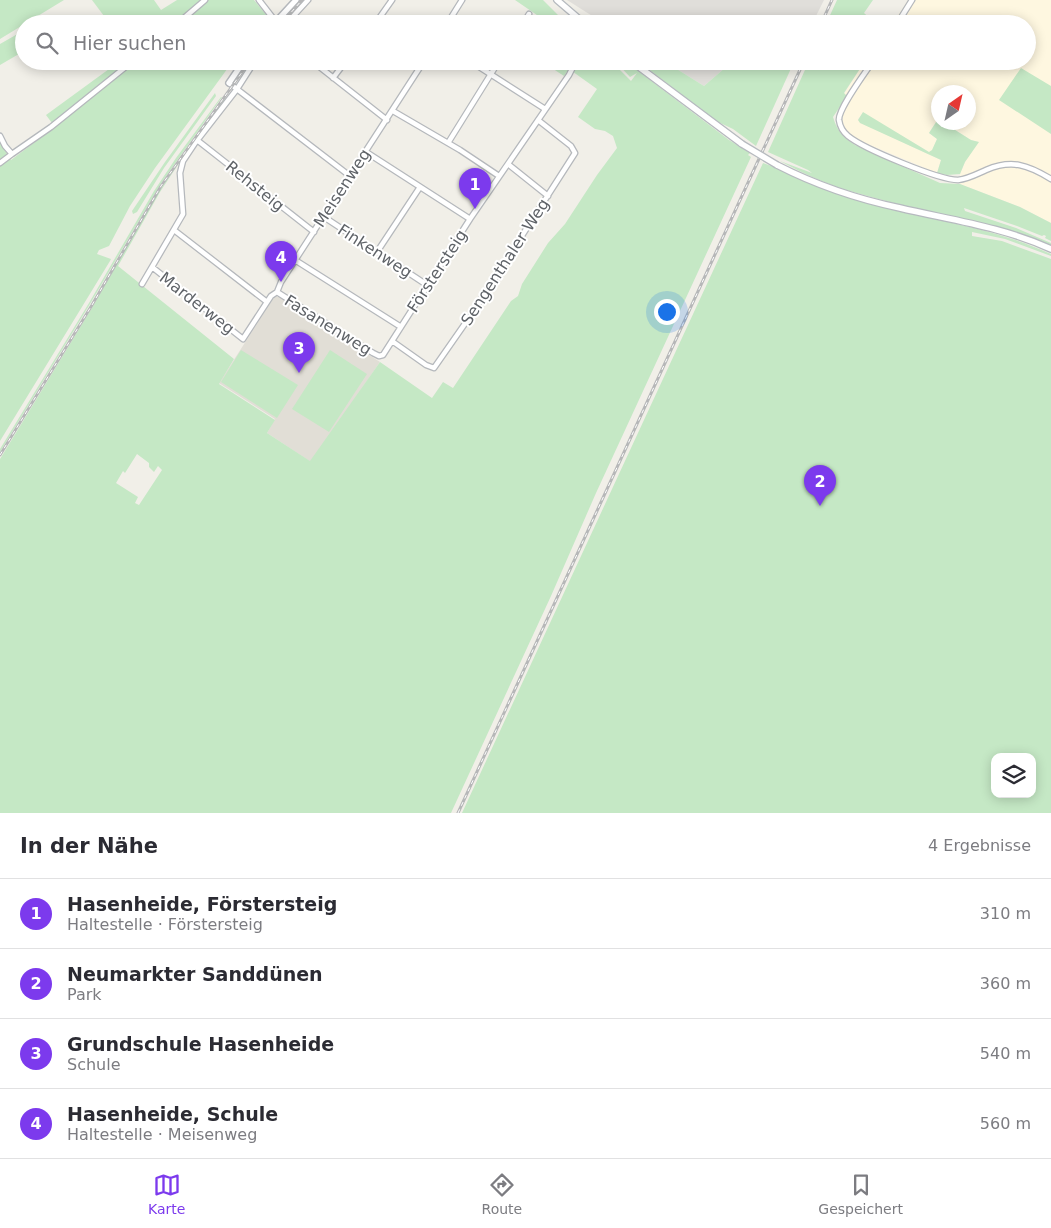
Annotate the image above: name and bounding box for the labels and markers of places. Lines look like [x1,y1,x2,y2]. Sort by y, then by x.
pin: 1 [459,168,491,209]
pin: 4 [265,241,297,282]
pin: 3 [283,332,315,373]
pin: 2 [804,465,836,506]

